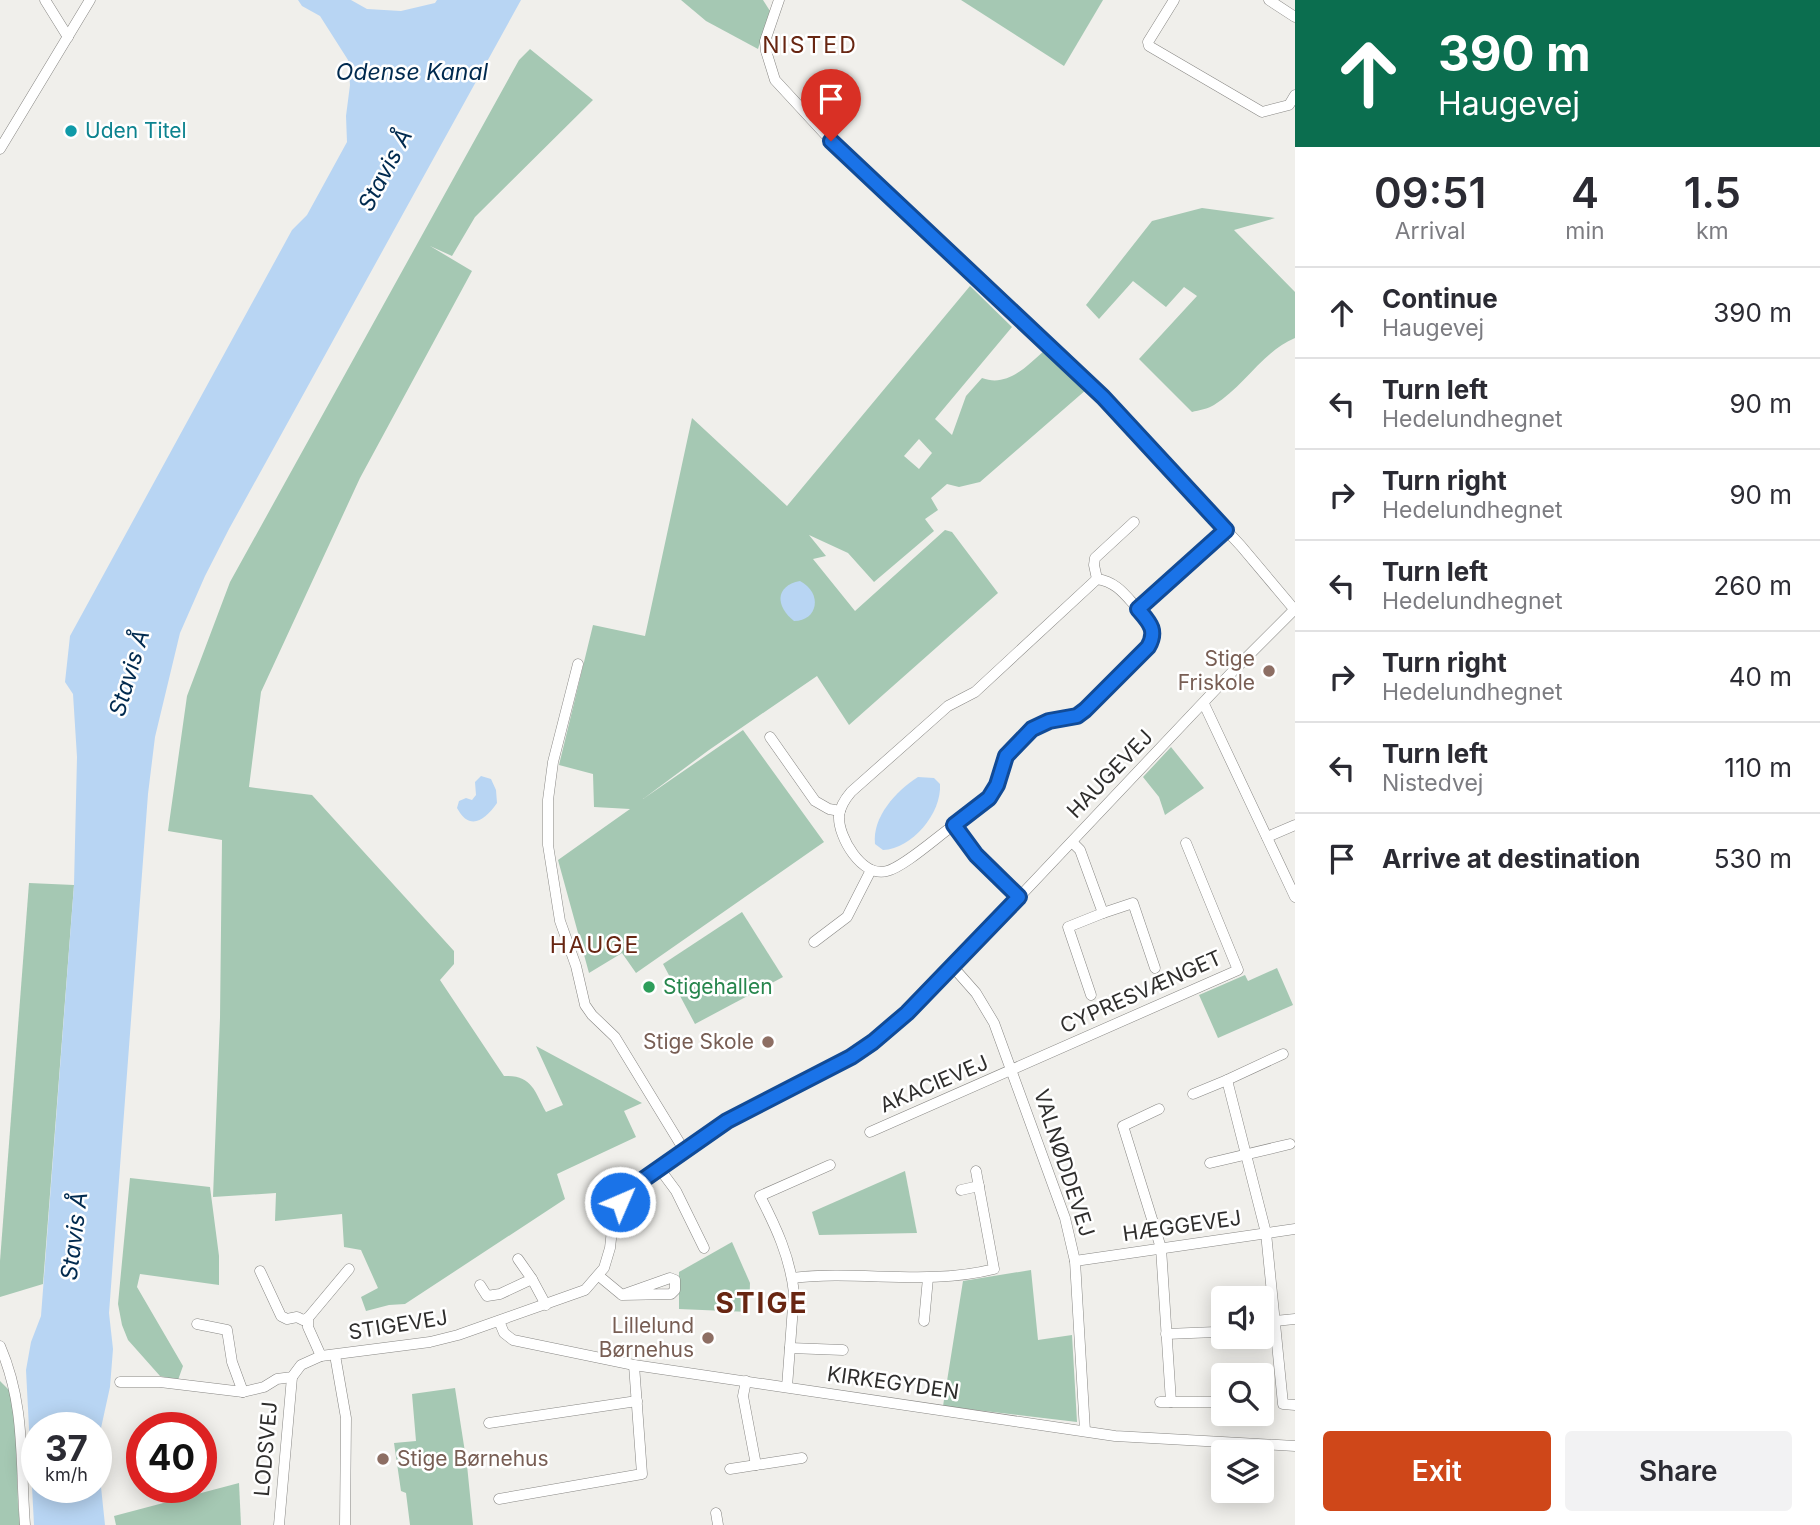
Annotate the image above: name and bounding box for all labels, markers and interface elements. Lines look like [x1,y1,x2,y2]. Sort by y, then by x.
text: 390 m [1438,24,1591,83]
icon: ahead [1323,28,1414,119]
district label: NISTED [762,31,858,59]
water label: Odense Kanal [336,58,489,86]
pin [801,69,861,141]
icon: arrive [812,80,850,118]
text: Haugevej [1438,84,1580,123]
place label: Uden Titel [85,118,187,143]
marker: Uden Titel [63,123,79,139]
water label: Stavis Å [351,124,418,216]
text: 09:51 [1374,167,1486,218]
text: 4 [1571,167,1599,218]
text: 1.5 [1684,167,1741,218]
text: Arrival [1395,217,1466,245]
text: min [1565,217,1605,245]
text: km [1696,217,1729,245]
text: Continue [1382,283,1498,314]
icon: ahead [1323,294,1361,332]
text: 390 m [1713,297,1792,328]
text: Haugevej [1382,314,1484,342]
text: Turn left [1382,374,1488,405]
icon: left [1323,385,1361,423]
text: 90 m [1729,388,1792,419]
text: Hedelundhegnet [1382,405,1562,433]
text: Turn right [1382,465,1507,496]
icon: right [1323,476,1361,514]
text: 90 m [1729,479,1792,510]
text: Hedelundhegnet [1382,496,1562,524]
text: Turn left [1382,556,1488,587]
icon: left [1323,567,1361,605]
text: 260 m [1714,570,1792,601]
text: Hedelundhegnet [1382,587,1562,615]
water label: Stavis Å [102,626,155,720]
place label: Stige Friskole [1178,646,1255,695]
text: Turn right [1382,647,1507,678]
icon: right [1323,658,1361,696]
text: 40 m [1729,661,1792,692]
marker: Stige Friskole [1261,663,1277,679]
text: Hedelundhegnet [1382,678,1562,706]
street label: HAUGEVEJ [1062,724,1158,823]
text: Turn left [1382,738,1488,769]
icon: left [1323,749,1361,787]
text: 110 m [1724,752,1792,783]
text: Nistedvej [1382,769,1483,797]
icon: arrive [1323,840,1361,878]
text: Arrive at destination [1382,843,1641,874]
text: 530 m [1714,843,1792,874]
district label: HAUGE [550,931,640,959]
street label: CYPRESVÆNGET [1056,945,1225,1038]
place label: Stigehallen [663,974,773,999]
marker: Stigehallen [641,979,657,995]
place label: Stige Skole [643,1029,754,1054]
marker: Stige Skole [760,1034,776,1050]
street label: AKACIEVEJ [876,1050,992,1118]
street label: VALNØDDEVEJ [1029,1086,1100,1240]
position arrow [583,1165,657,1239]
water label: Stavis Å [54,1190,93,1282]
street label: HÆGGEVEJ [1121,1205,1243,1246]
district label: STIGE [716,1286,808,1320]
map controls [1211,1286,1274,1503]
button: sound [1211,1286,1274,1349]
street label: STIGEVEJ [347,1304,449,1345]
place label: Lillelund Børnehus [599,1313,694,1362]
marker: Lillelund Børnehus [700,1330,716,1346]
street label: KIRKEGYDEN [825,1361,961,1404]
button: search [1211,1363,1274,1426]
street label: LODSVEJ [249,1401,282,1497]
speed limit sign: 40 [126,1412,217,1503]
text: 37 [45,1427,88,1469]
button: Exit [1323,1431,1551,1511]
button: Share [1565,1431,1792,1511]
button: layers [1211,1440,1274,1503]
place label: Stige Børnehus [397,1446,549,1471]
marker: Stige Børnehus [375,1451,391,1467]
text: km/h [45,1464,88,1485]

